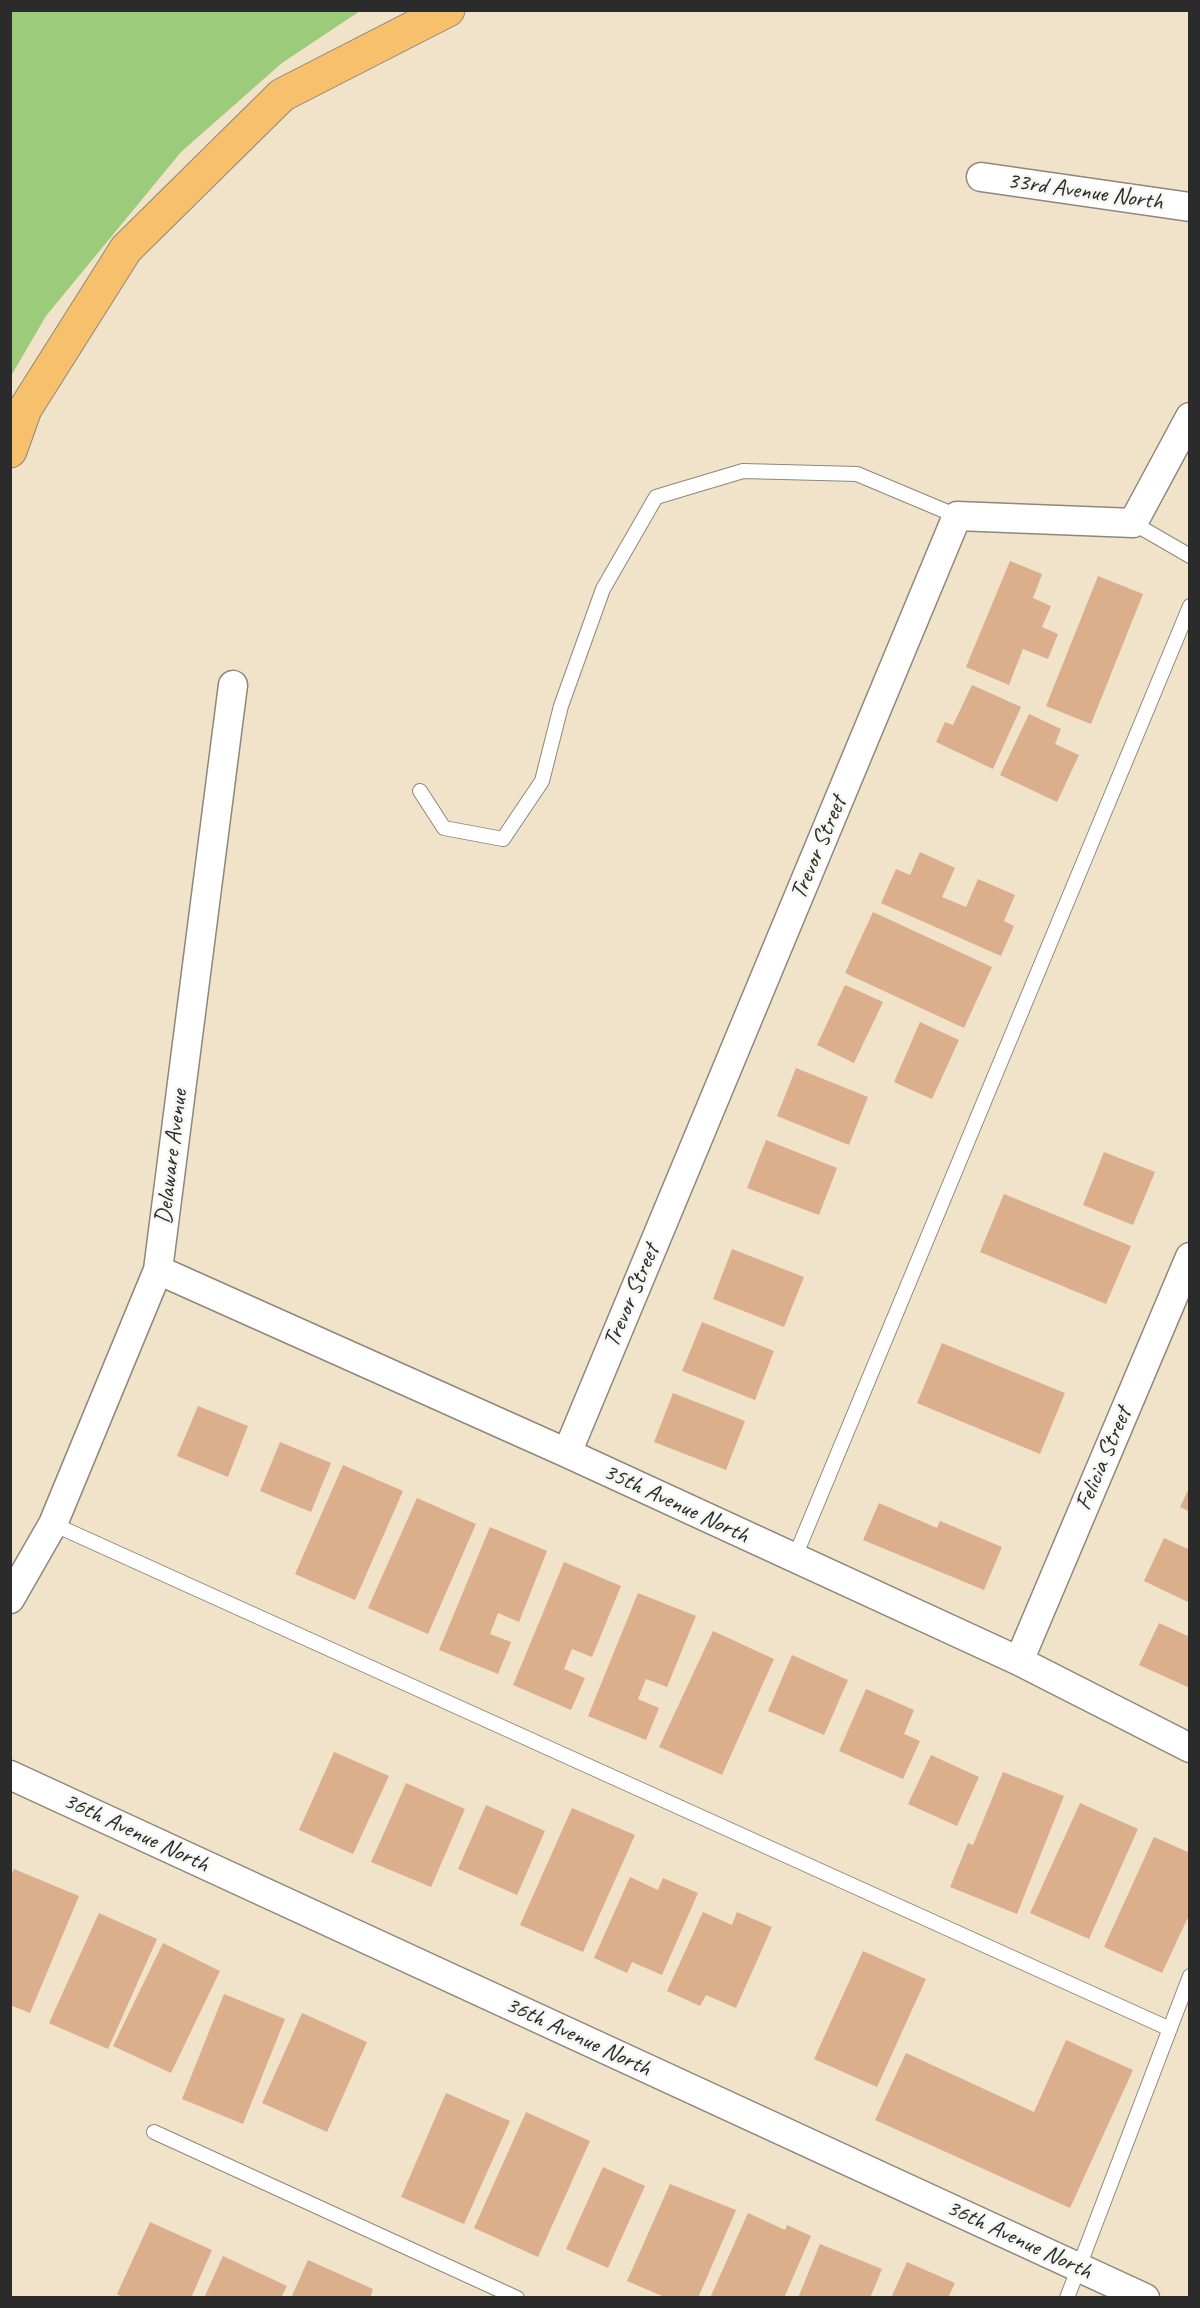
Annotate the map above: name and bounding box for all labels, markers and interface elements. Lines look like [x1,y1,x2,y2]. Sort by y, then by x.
street label: 33rd Avenue North [1005,167,1165,217]
street label: Trevor Street [785,792,853,904]
street label: Delaware Avenue [149,1088,195,1226]
street label: Trevor Street [598,1240,666,1352]
street label: Felicia Street [1070,1403,1138,1515]
street label: 35th Avenue North [599,1458,753,1550]
street label: 36th Avenue North [59,1787,213,1879]
street label: 36th Avenue North [501,1991,655,2083]
street label: 36th Avenue North [942,2194,1096,2286]

